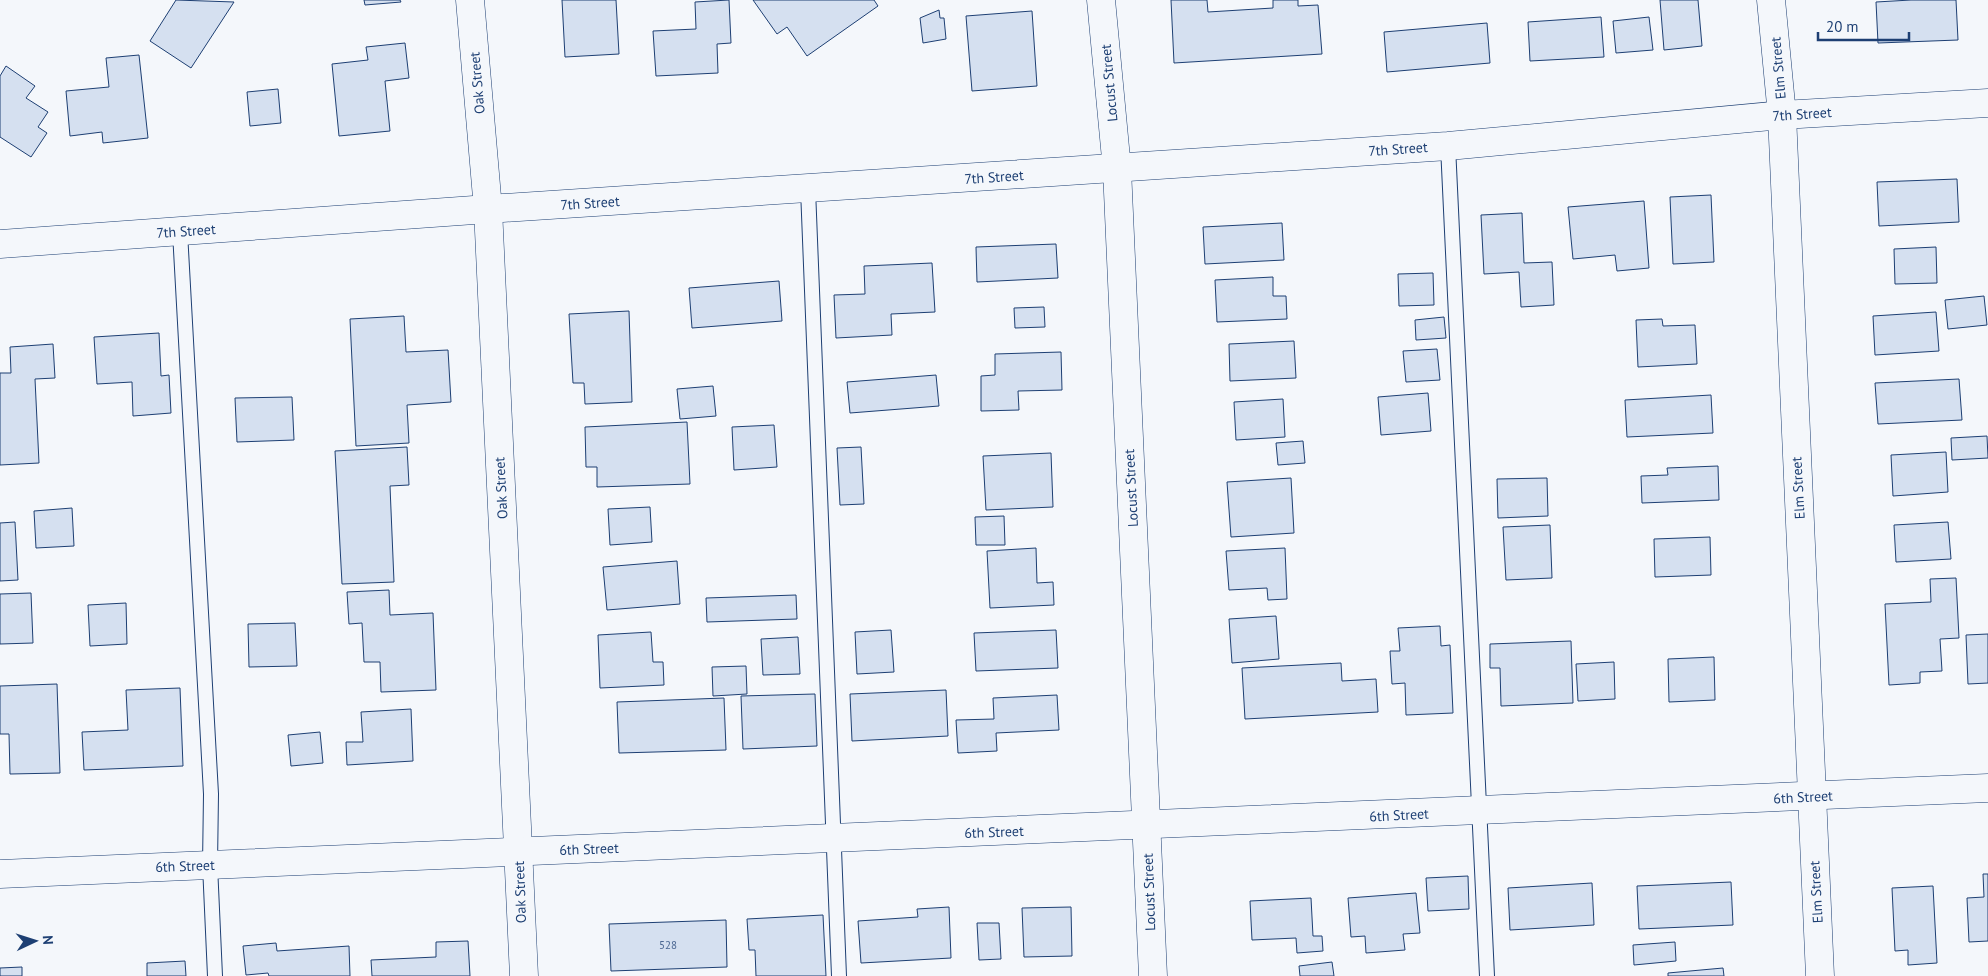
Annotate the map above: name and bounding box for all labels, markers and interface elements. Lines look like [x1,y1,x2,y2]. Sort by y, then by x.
scale bar [1818,10,1909,42]
text: 20 m [1826,17,1859,36]
street label: Elm Street [1766,36,1790,100]
street label: Locust Street [1097,43,1121,123]
street label: Oak Street [465,51,489,115]
street label: 7th Street [1772,103,1832,125]
street label: 7th Street [1368,138,1428,160]
street label: 7th Street [964,166,1024,188]
street label: 7th Street [560,192,620,214]
street label: 7th Street [156,220,216,242]
street label: Locust Street [1120,448,1142,527]
street label: Oak Street [490,456,512,520]
street label: Elm Street [1787,456,1809,520]
street label: 6th Street [1773,786,1833,808]
street label: 6th Street [1369,804,1429,826]
street label: 6th Street [964,822,1024,842]
street label: 6th Street [559,839,619,859]
street label: Locust Street [1139,853,1159,931]
street label: 6th Street [155,856,215,876]
street label: Oak Street [510,860,530,923]
street label: Elm Street [1805,860,1827,924]
north arrow [10,916,60,966]
text: N [39,935,57,945]
house number: 528 [659,938,677,952]

